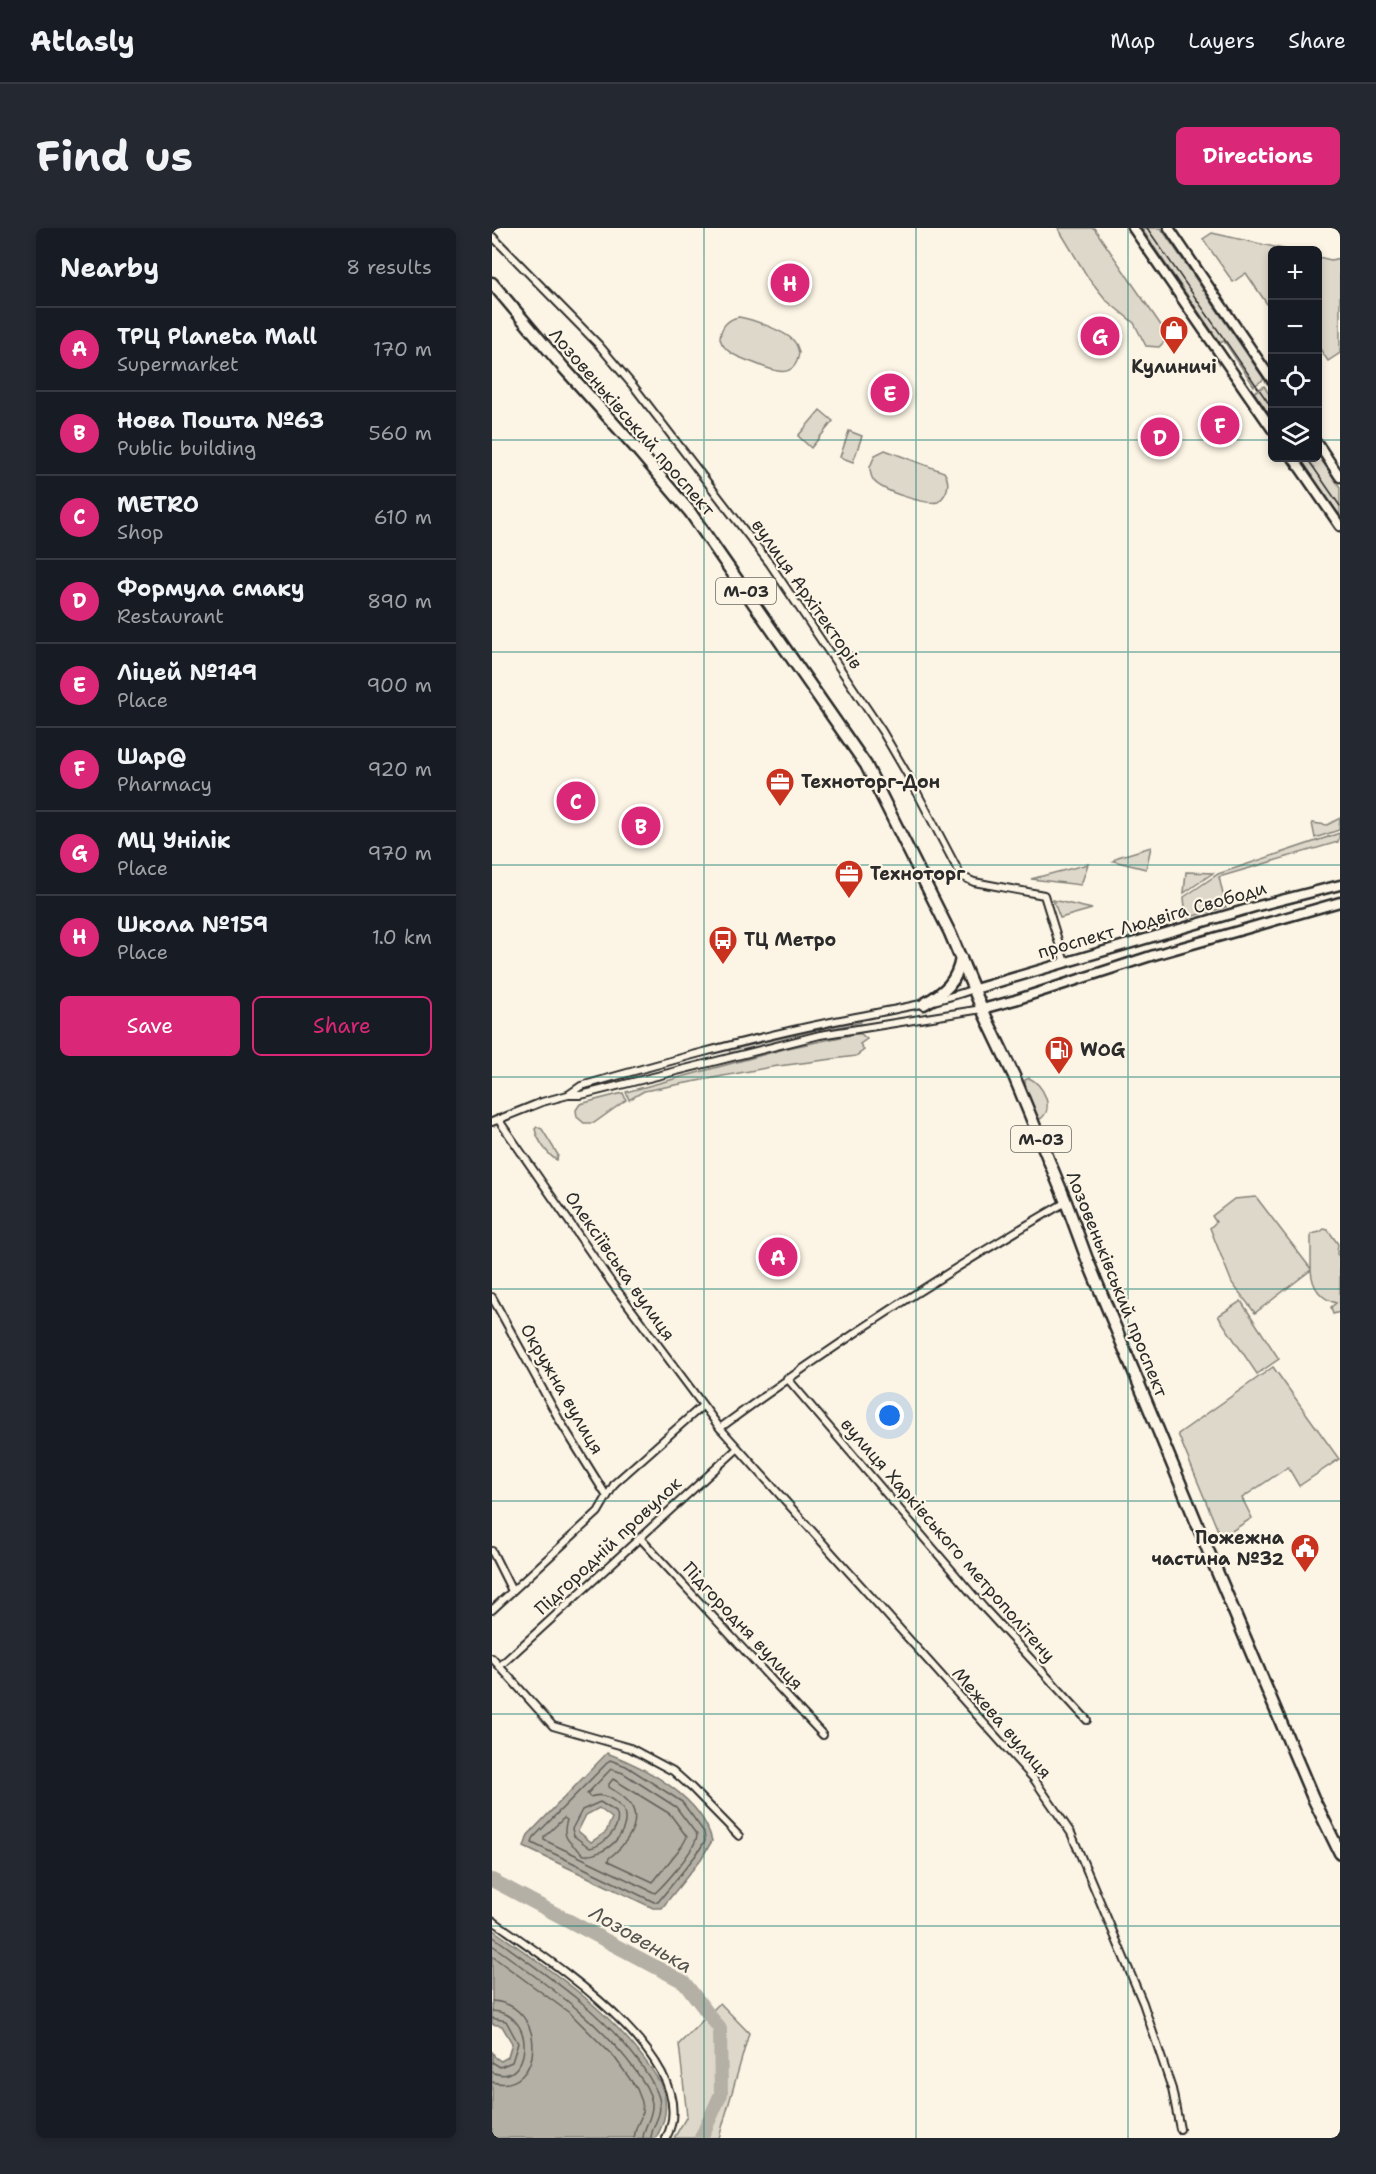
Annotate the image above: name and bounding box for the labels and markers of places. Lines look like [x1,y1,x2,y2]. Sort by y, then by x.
pin: H [770,260,810,306]
pin: G [1080,314,1120,358]
shop icon: Кулиничі [1158,314,1190,356]
place label: Кулиничі [1131,355,1217,379]
pin: E [870,370,910,416]
pin: F [1200,402,1240,448]
pin: D [1140,414,1180,460]
office icon: Техноторг-Дон [764,766,796,808]
place label: Техноторг-Дон [801,770,940,794]
pin: C [556,778,596,824]
pin: B [622,804,660,848]
office icon: Техноторг [833,858,865,900]
place label: Техноторг [870,862,966,886]
bus stop icon: ТЦ Метро [707,924,739,966]
place label: ТЦ Метро [744,928,836,952]
fuel station icon: WOG [1043,1034,1075,1076]
place label: WOG [1080,1038,1126,1062]
pin: A [758,1234,798,1280]
place label: Пожежна частина №32 [1151,1526,1285,1571]
public building icon: Пожежна частина №32 [1289,1532,1321,1574]

